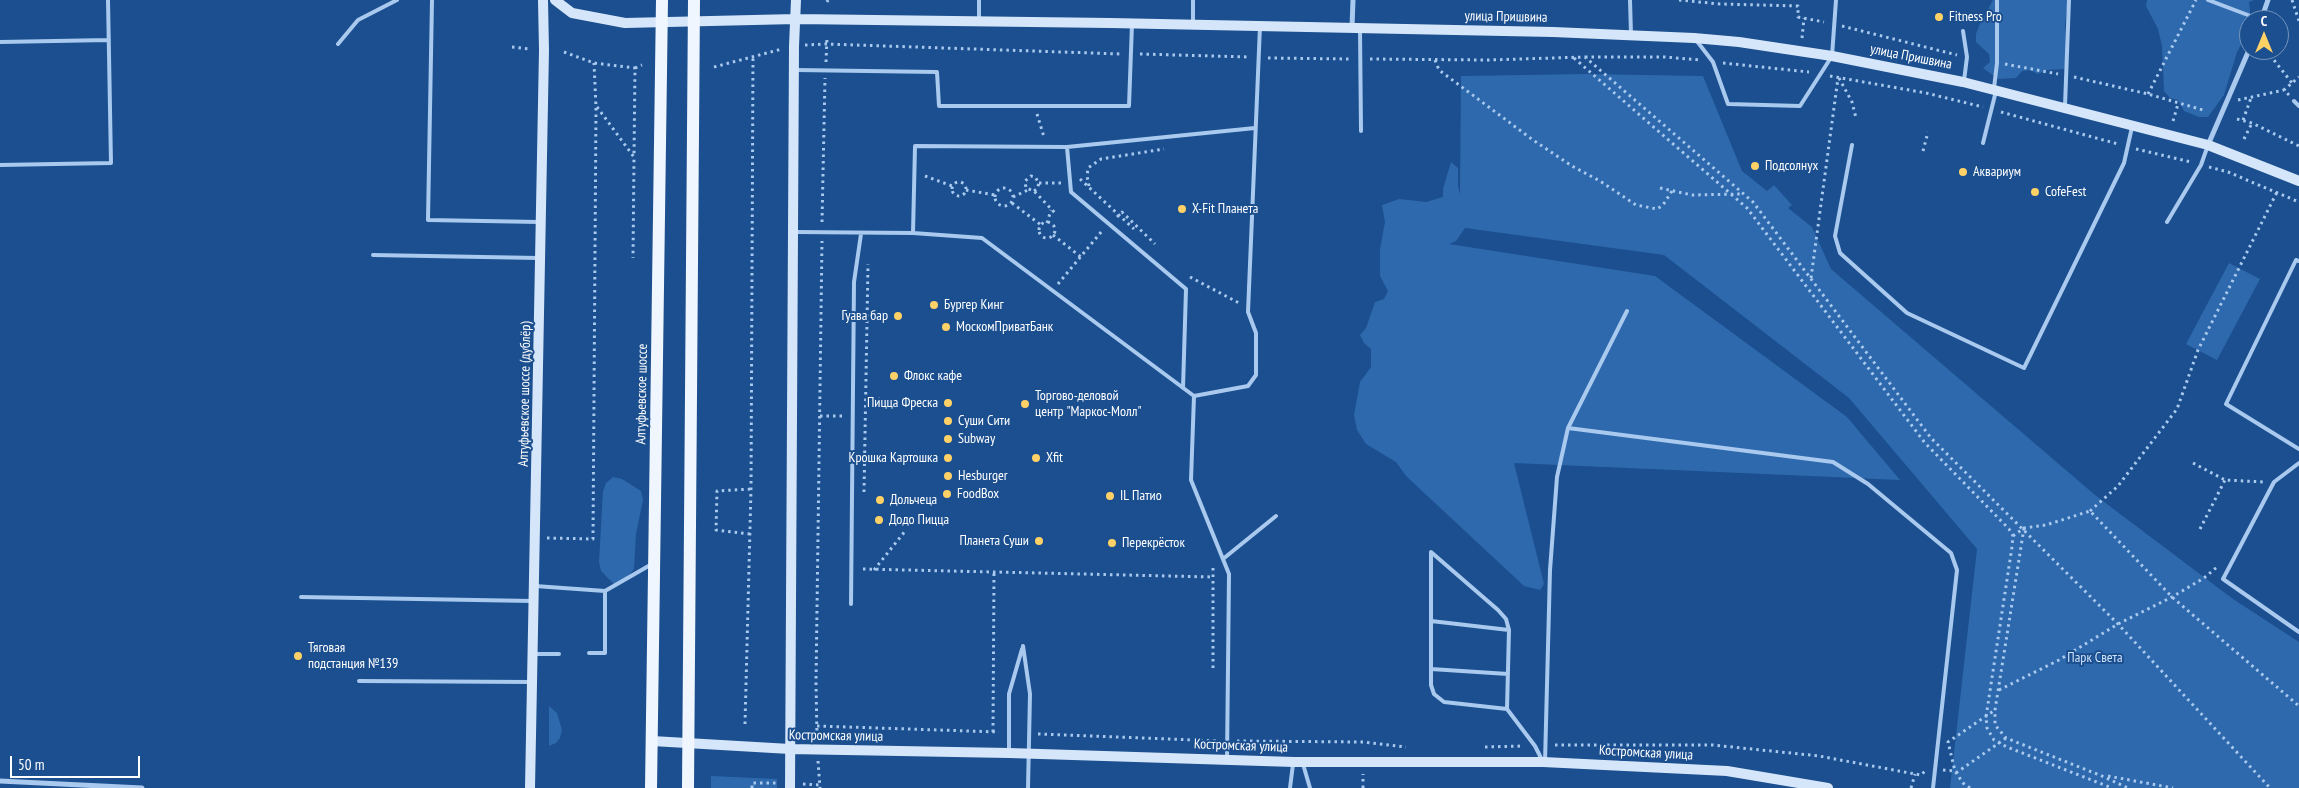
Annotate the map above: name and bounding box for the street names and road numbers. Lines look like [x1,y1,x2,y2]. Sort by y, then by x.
street label: улица Пришвина [1464,8,1548,26]
street label: улица Пришвина [1869,41,1953,73]
street label: Алтуфьевское шоссе (дублёр) [515,321,535,467]
street label: Алтуфьевское шоссе [633,343,651,445]
street label: Костромская улица [789,727,883,745]
street label: Костромская улица [1194,736,1288,756]
street label: Костромская улица [1599,742,1693,764]

